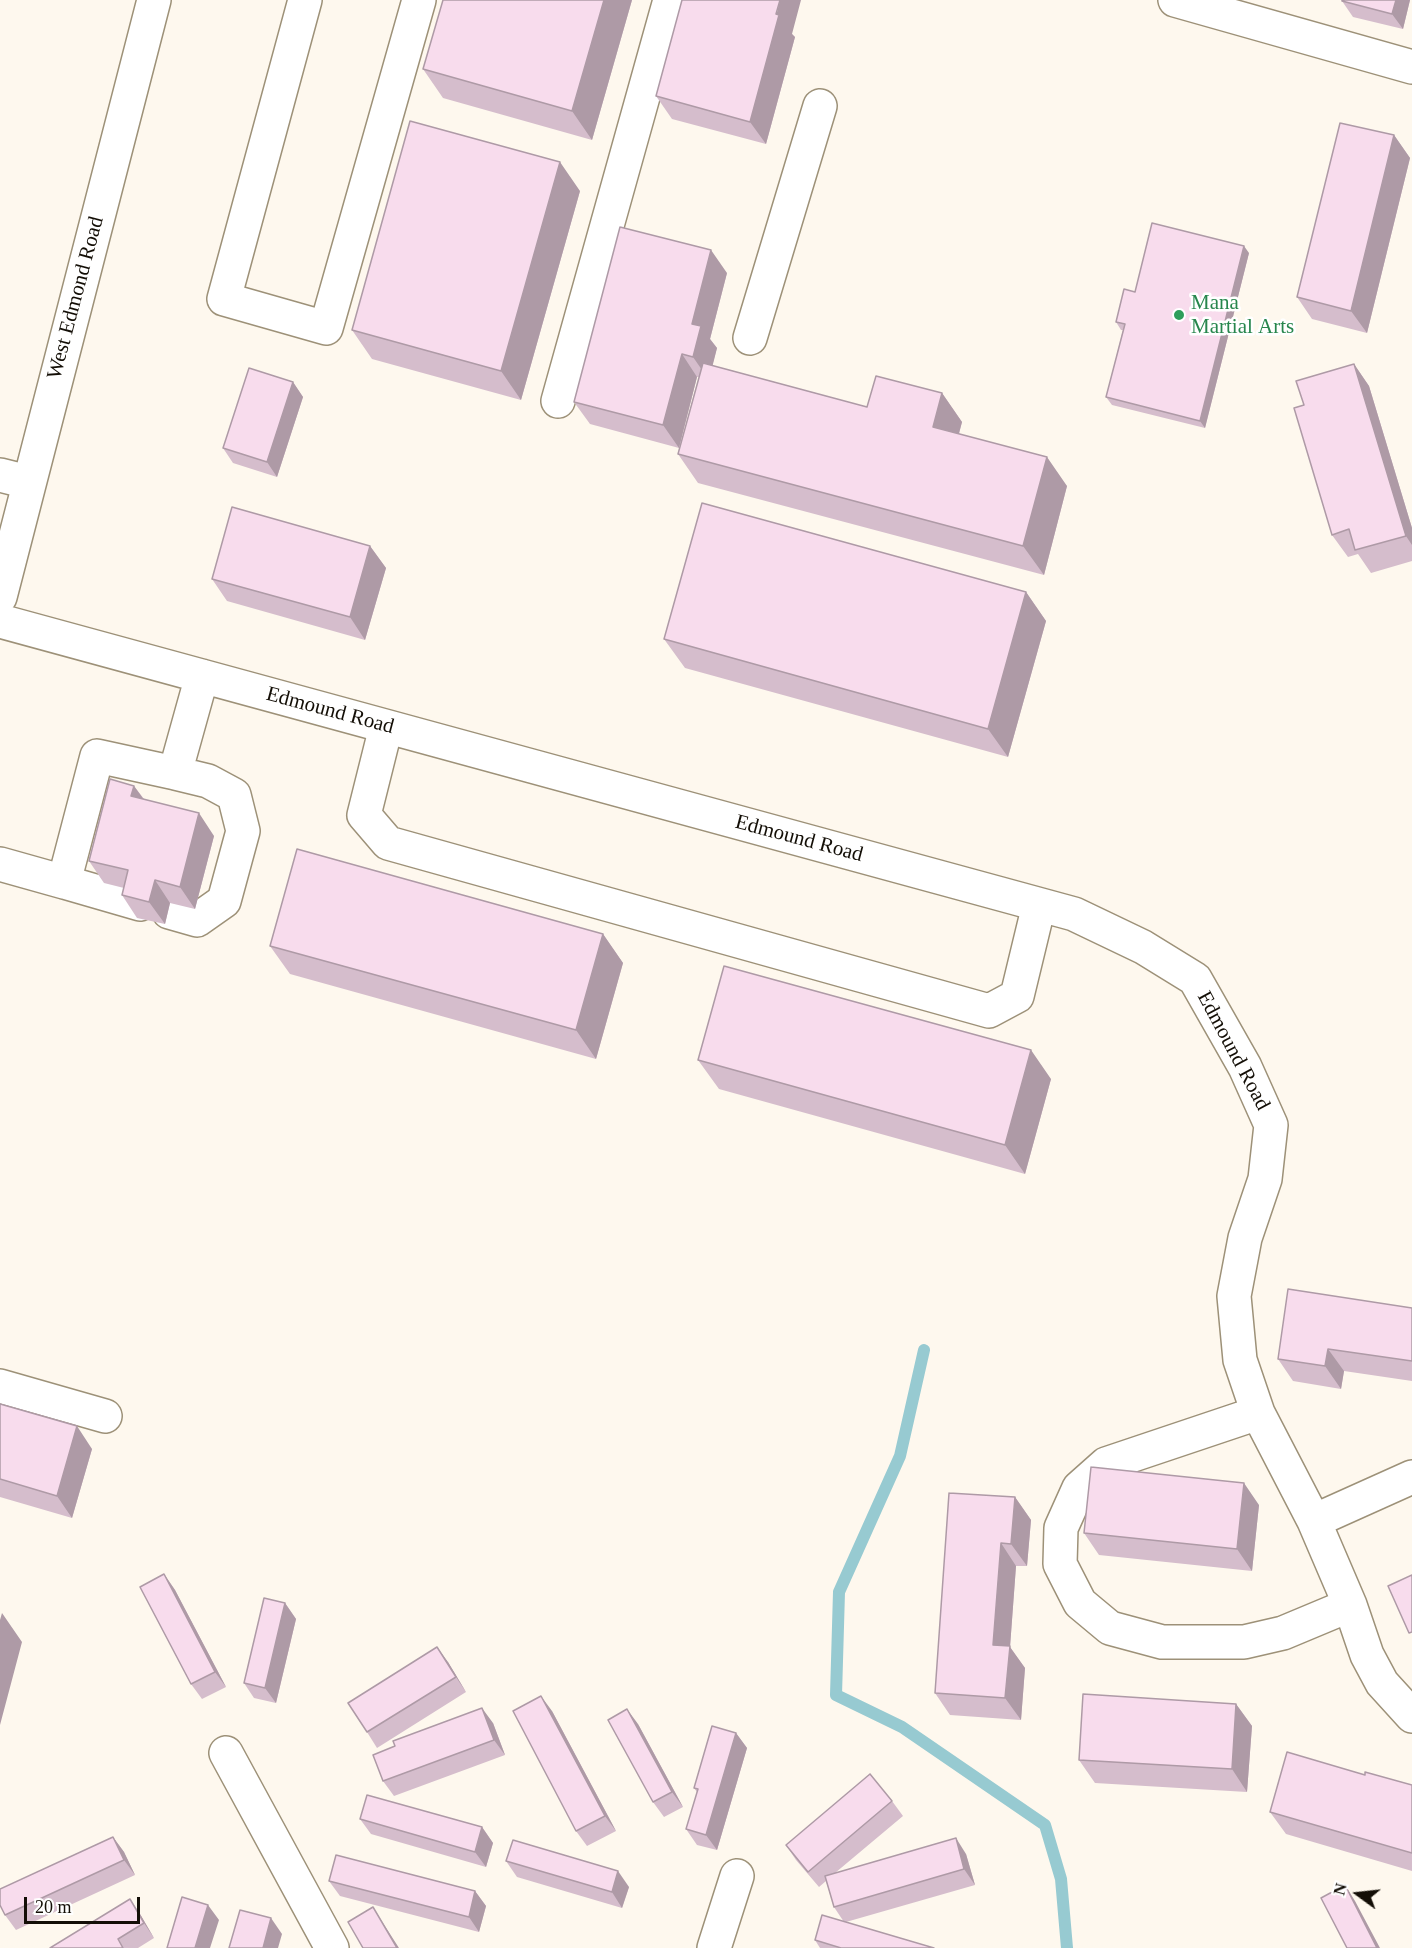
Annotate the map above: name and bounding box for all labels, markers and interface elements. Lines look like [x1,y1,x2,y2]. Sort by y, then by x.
street label: West Edmond Road [42,214,110,382]
place label: Mana Martial Arts [1191,290,1294,340]
marker: Mana Martial Arts [1172,308,1186,322]
street label: Edmound Road [263,682,397,740]
street label: Edmound Road [732,810,866,868]
street label: Edmound Road [1191,987,1275,1115]
north arrow [1328,1864,1388,1924]
text: N [1330,1881,1350,1897]
scale bar [27,1885,142,1923]
text: 20 m [35,1897,72,1917]

